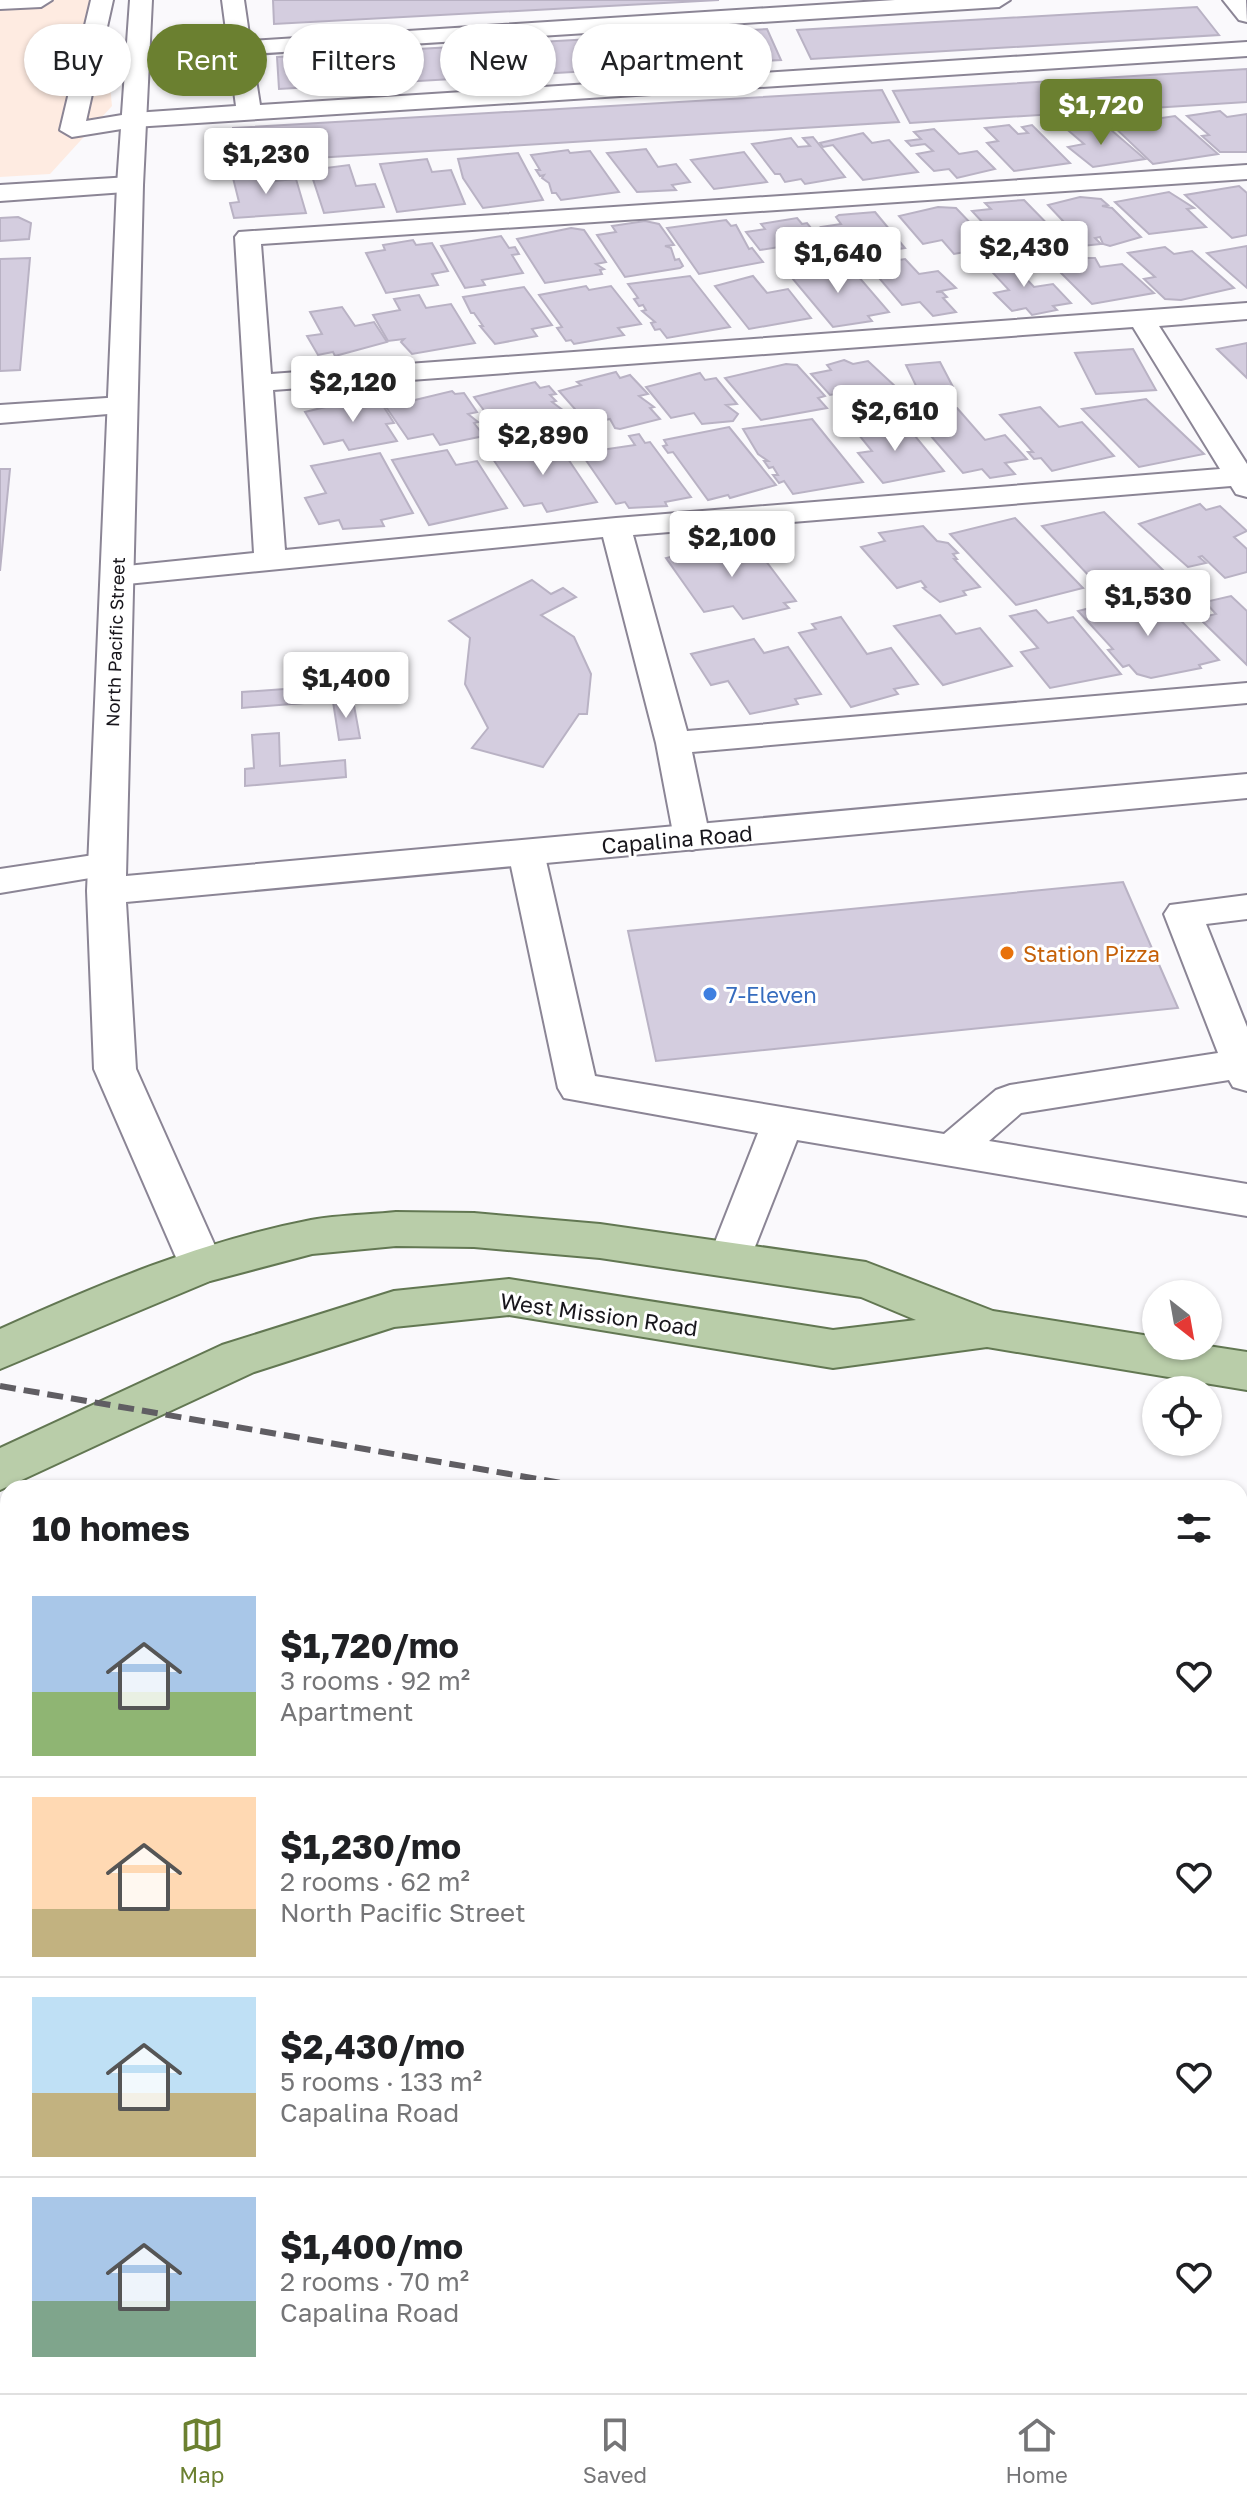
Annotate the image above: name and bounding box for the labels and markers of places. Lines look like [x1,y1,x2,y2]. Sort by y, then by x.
pin: $1,720 [1036,79,1166,147]
pin: $1,230 [201,128,331,196]
pin: $2,430 [959,221,1089,289]
pin: $1,640 [773,227,903,295]
pin: $2,120 [288,356,418,424]
pin: $2,610 [830,385,960,453]
pin: $2,890 [478,409,608,477]
pin: $2,100 [667,511,797,579]
pin: $1,530 [1083,570,1213,638]
pin: $1,400 [281,652,411,720]
place label: Station Pizza [1023,940,1160,967]
marker: Station Pizza [998,944,1016,962]
place label: 7-Eleven [726,981,817,1008]
marker: 7-Eleven [701,985,719,1003]

